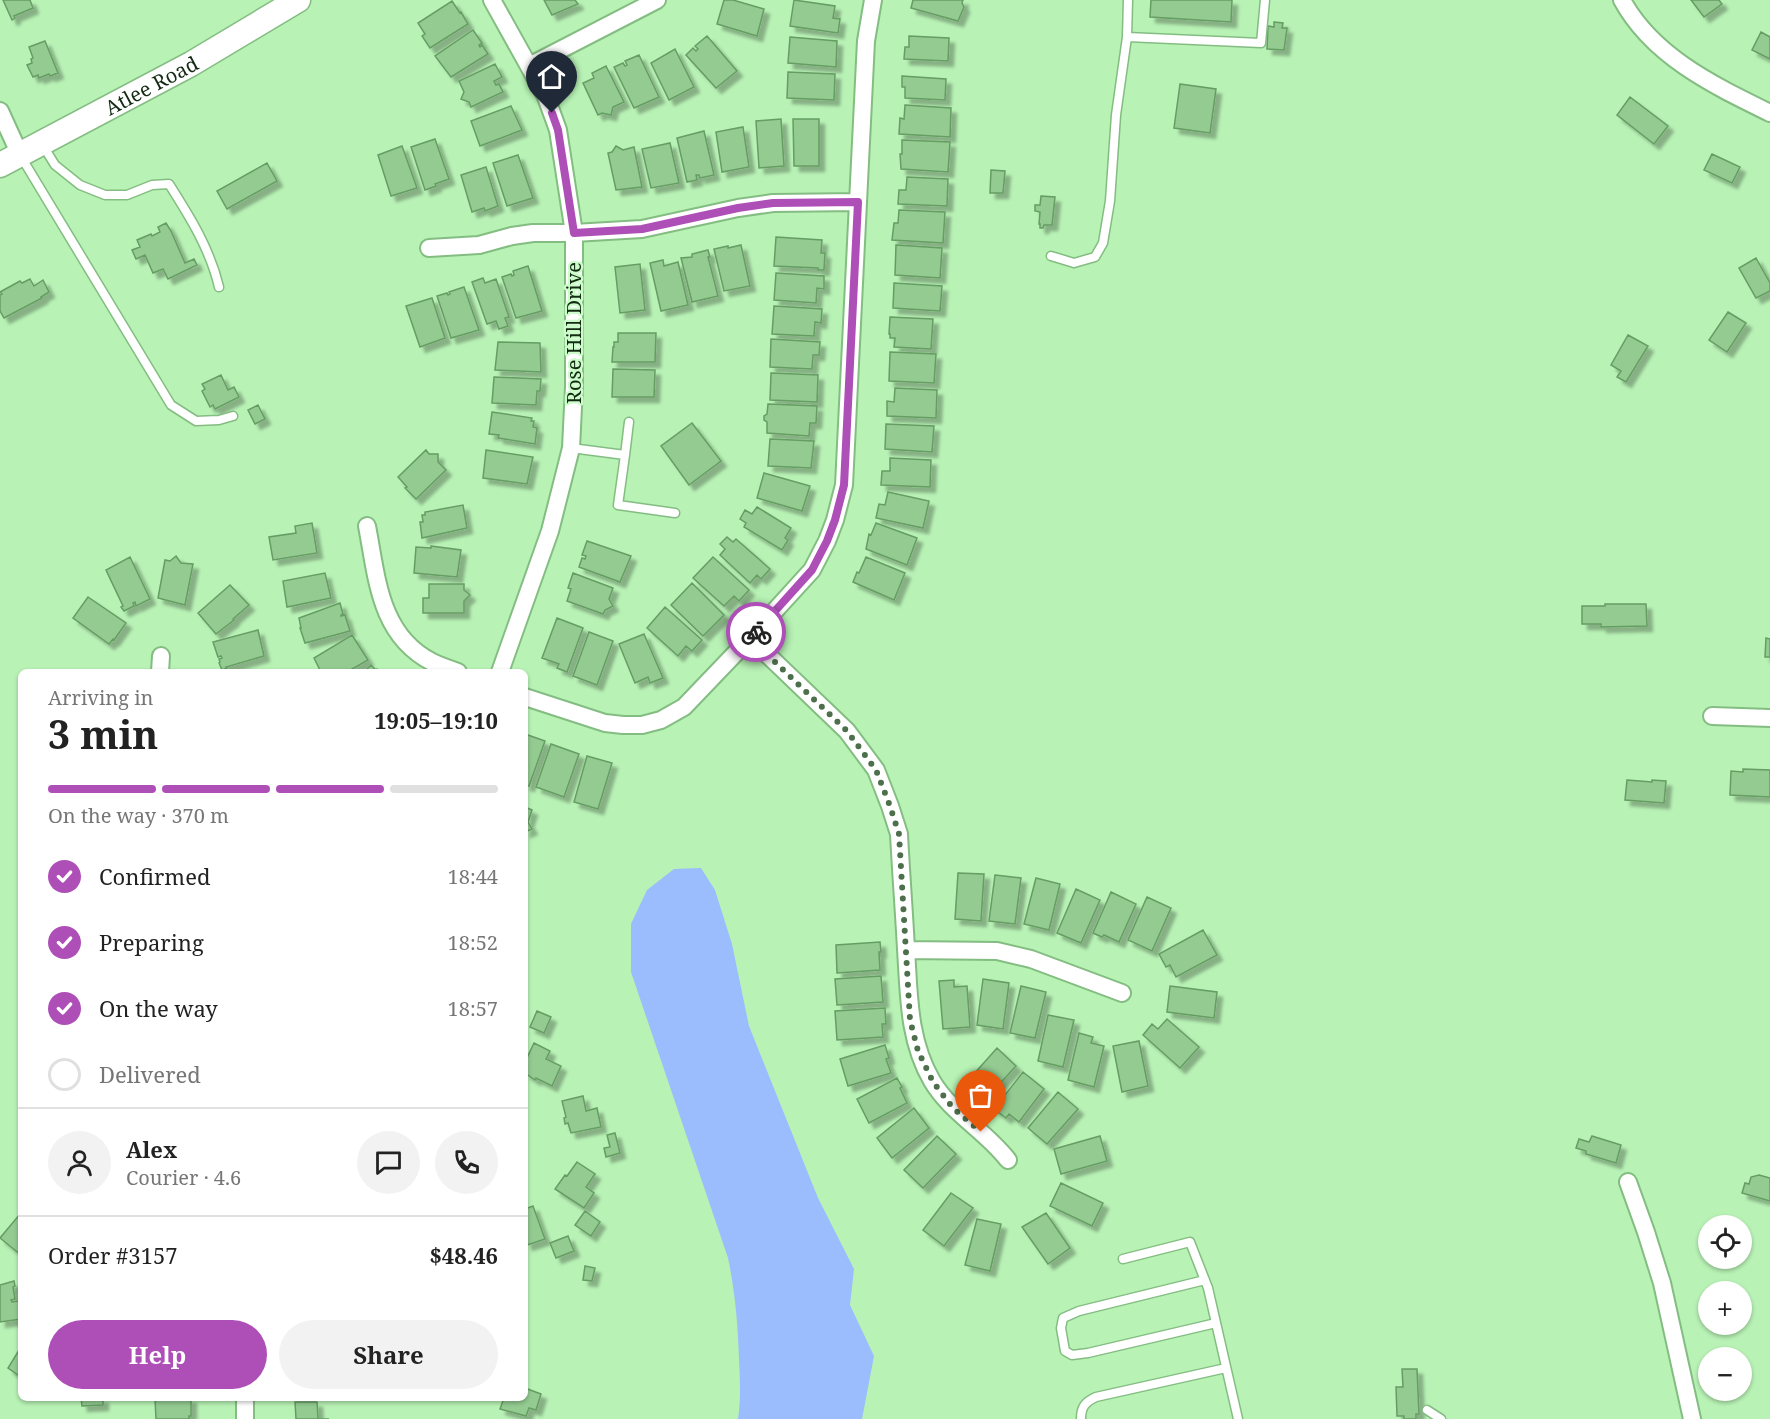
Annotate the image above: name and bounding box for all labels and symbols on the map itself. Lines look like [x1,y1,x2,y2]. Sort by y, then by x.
street label: Atlee Road [100,49,203,121]
pin [526,51,577,113]
street label: Rose Hill Drive [560,262,587,404]
courier [726,602,786,662]
pin [955,1070,1006,1132]

